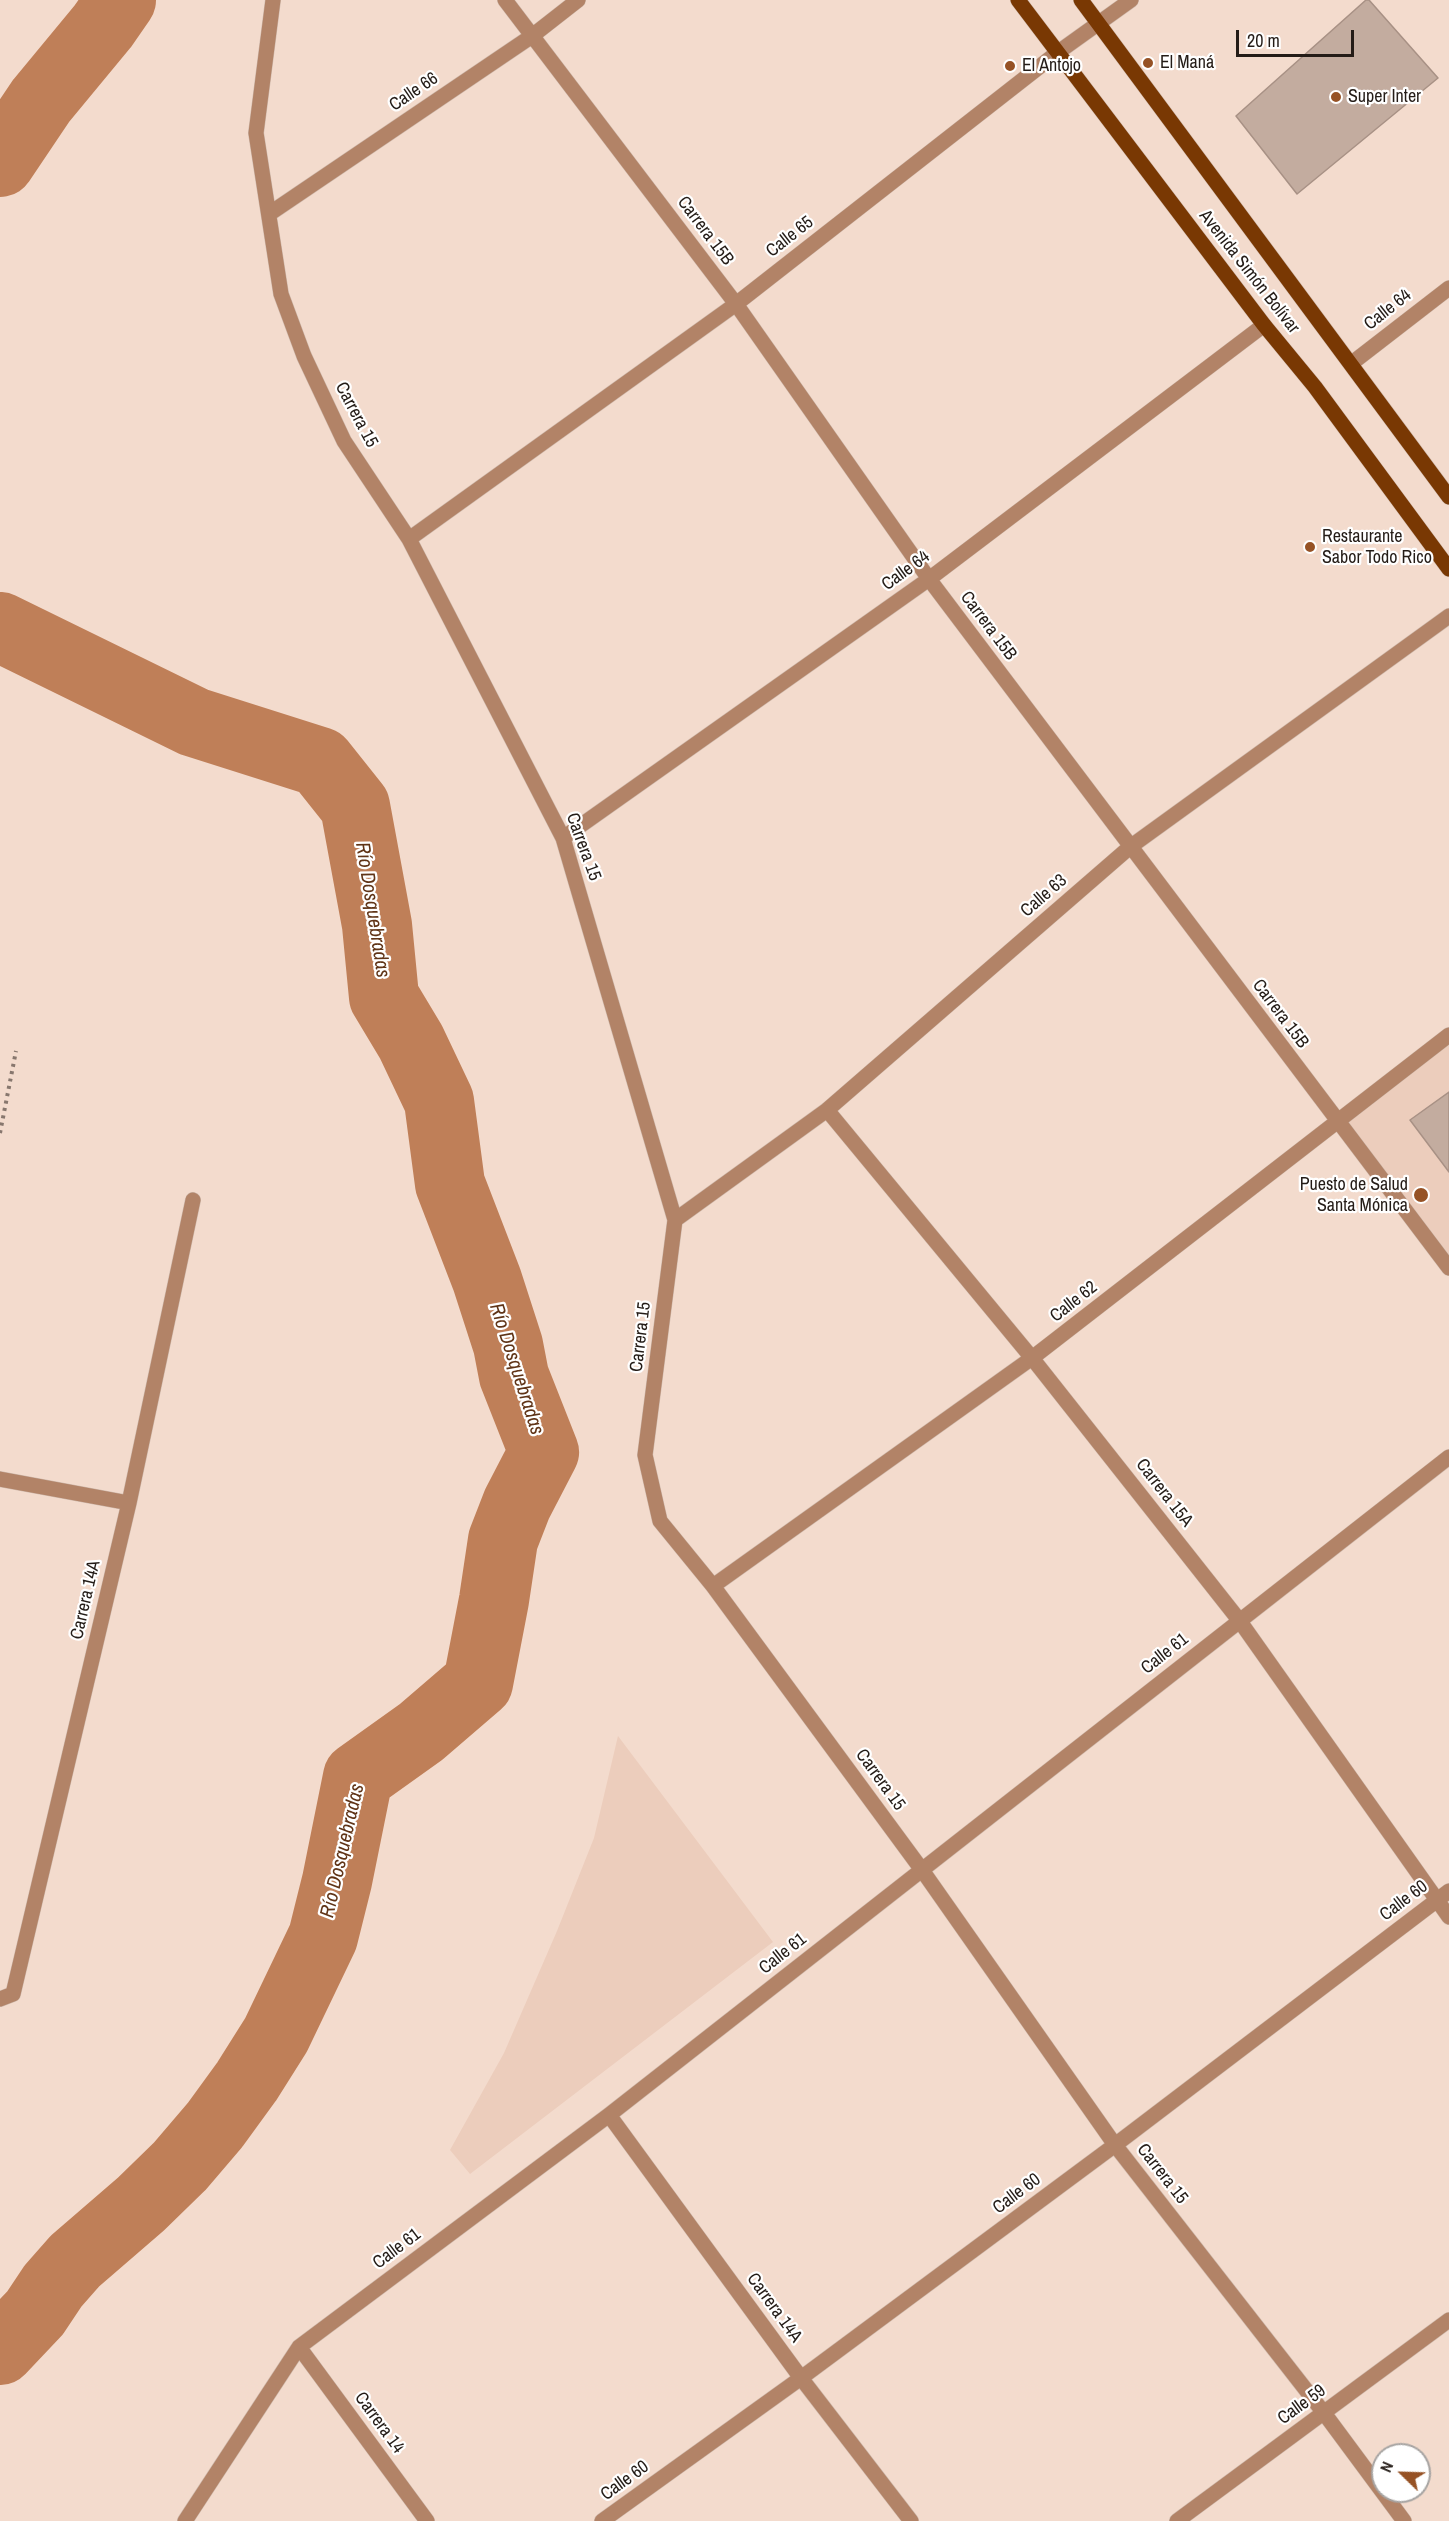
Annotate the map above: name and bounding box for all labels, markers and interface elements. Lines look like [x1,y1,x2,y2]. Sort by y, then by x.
scale bar [1239,18,1358,56]
text: 20 m [1247,28,1280,53]
place label: El Maná [1160,52,1214,74]
place label: El Antojo [1022,55,1081,77]
marker: El Maná [1141,56,1155,70]
marker: El Antojo [1003,59,1017,73]
street label: Calle 66 [386,68,442,116]
place label: Super Inter [1348,86,1421,108]
marker: Super Inter [1329,90,1343,104]
street label: Carrera 15B [672,192,738,270]
street label: Avenida Simón Bolívar [1194,206,1304,338]
street label: Calle 65 [762,212,818,262]
street label: Calle 64 [1360,285,1416,335]
street label: Carrera 15 [330,379,382,451]
place label: Restaurante Sabor Todo Rico [1322,526,1432,568]
marker: Restaurante Sabor Todo Rico [1303,540,1317,554]
street label: Calle 64 [878,546,934,596]
street label: Carrera 15B [955,587,1021,665]
street label: Carrera 15 [561,810,605,884]
water label: Río Dosquebradas [349,841,395,979]
street label: Calle 63 [1016,870,1072,922]
street label: Carrera 15B [1247,975,1313,1053]
place label: Puesto de Salud Santa Mónica [1300,1174,1408,1216]
marker: Puesto de Salud Santa Mónica [1412,1186,1430,1204]
street label: Calle 62 [1046,1277,1102,1327]
water label: Río Dosquebradas [483,1300,549,1438]
street label: Carrera 15 [626,1301,656,1373]
street label: Carrera 15A [1131,1455,1197,1531]
street label: Carrera 14A [66,1558,106,1642]
street label: Calle 61 [1137,1629,1193,1679]
street label: Carrera 15 [851,1745,909,1815]
water label: Río Dosquebradas [316,1782,370,1920]
street label: Calle 60 [1376,1876,1432,1926]
street label: Calle 61 [755,1929,811,1979]
street label: Carrera 15 [1132,2140,1192,2208]
street label: Calle 60 [989,2169,1045,2219]
street label: Calle 61 [369,2224,425,2274]
street label: Carrera 14A [742,2269,806,2347]
street label: Calle 59 [1274,2380,1330,2430]
street label: Carrera 14 [350,2388,408,2458]
north arrow [1371,2443,1431,2503]
street label: Calle 60 [597,2456,653,2506]
text: N [1374,2458,1398,2475]

